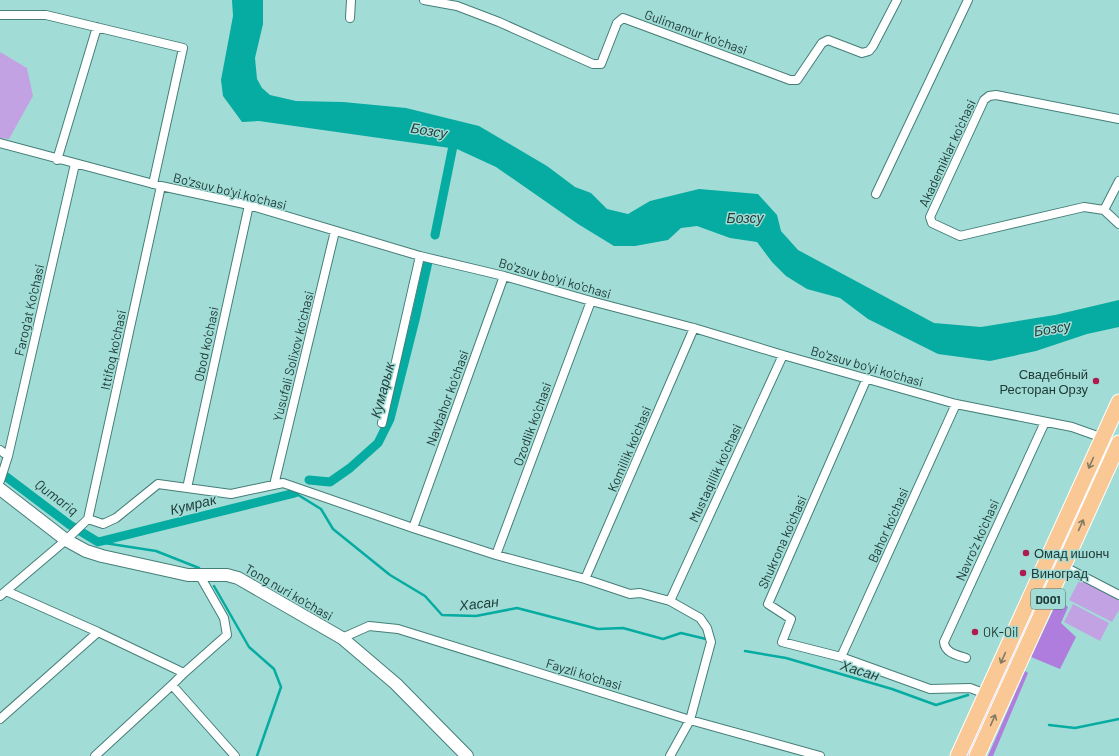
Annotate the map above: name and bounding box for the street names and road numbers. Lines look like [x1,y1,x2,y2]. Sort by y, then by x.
street label: Gulimamur ko'chasi [643,6,749,58]
street label: Akademiklar ko'chasi [915,97,979,209]
street label: Bo'zsuv bo'yi ko'chasi [172,169,288,213]
street label: Bo'zsuv bo'yi ko'chasi [497,254,613,302]
street label: Farog'at Ko'chasi [11,263,47,357]
street label: Yusufali Solixov ko'chasi [269,289,317,423]
street label: Obod ko'chasi [190,305,222,383]
street label: Ittifoq ko'chasi [97,309,129,391]
street label: Bo'zsuv bo'yi ko'chasi [809,342,925,390]
street label: Navbahor ko'chasi [422,348,472,448]
street label: Ozodlik ko'chasi [509,380,555,468]
street label: Komillik ko'chasi [604,404,654,494]
street label: Mustaqillik ko'chasi [685,421,745,525]
street label: Bahor ko'chasi [864,485,912,565]
street label: Shukrona ko'chasi [754,493,810,591]
street label: Navro'z ko'chasi [952,497,1002,583]
street label: Tong nuri ko'chasi [242,560,336,624]
road number: D001 [1031,589,1065,609]
street label: Fayzli ko'chasi [544,655,624,693]

